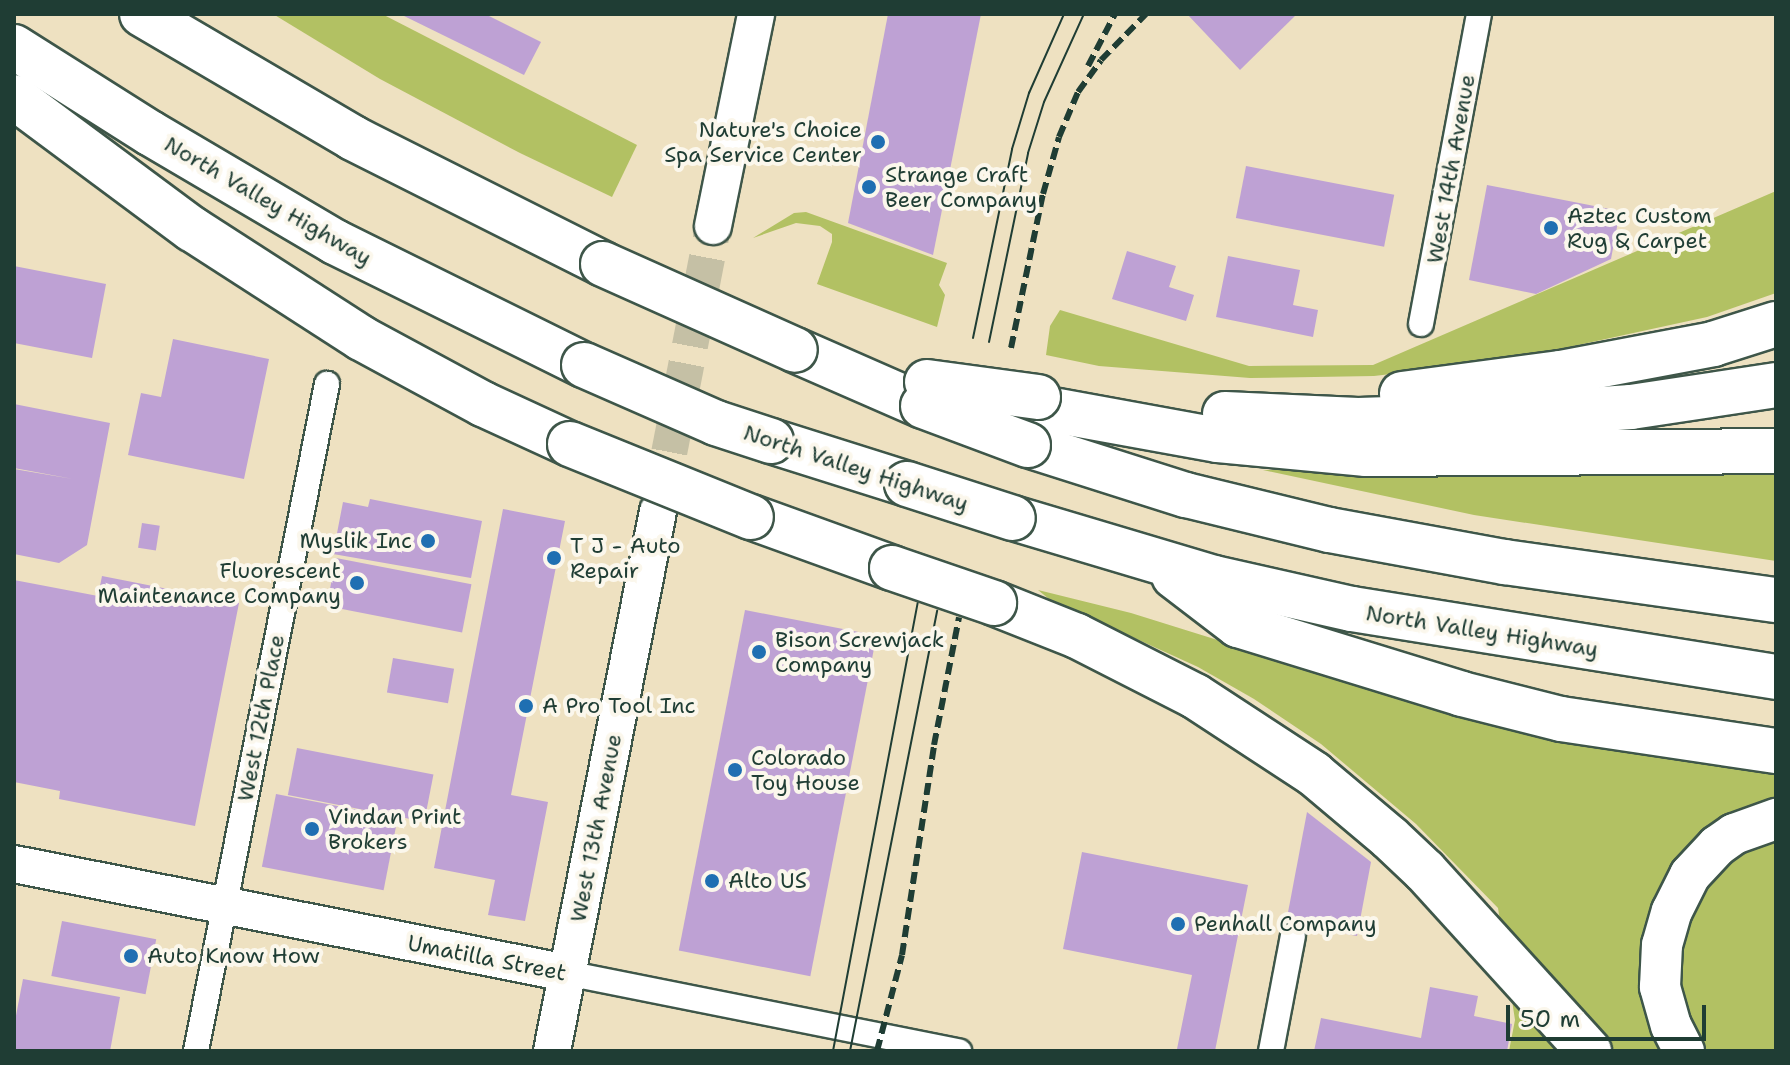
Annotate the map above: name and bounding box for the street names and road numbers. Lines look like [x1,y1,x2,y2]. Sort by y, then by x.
street label: West 14th Avenue [1421,72,1481,266]
street label: North Valley Highway [160,131,376,271]
street label: North Valley Highway [740,419,972,517]
street label: North Valley Highway [1364,600,1600,662]
street label: West 12th Place [232,632,290,804]
street label: West 13th Avenue [565,732,627,924]
street label: Umatilla Street [405,930,569,986]

